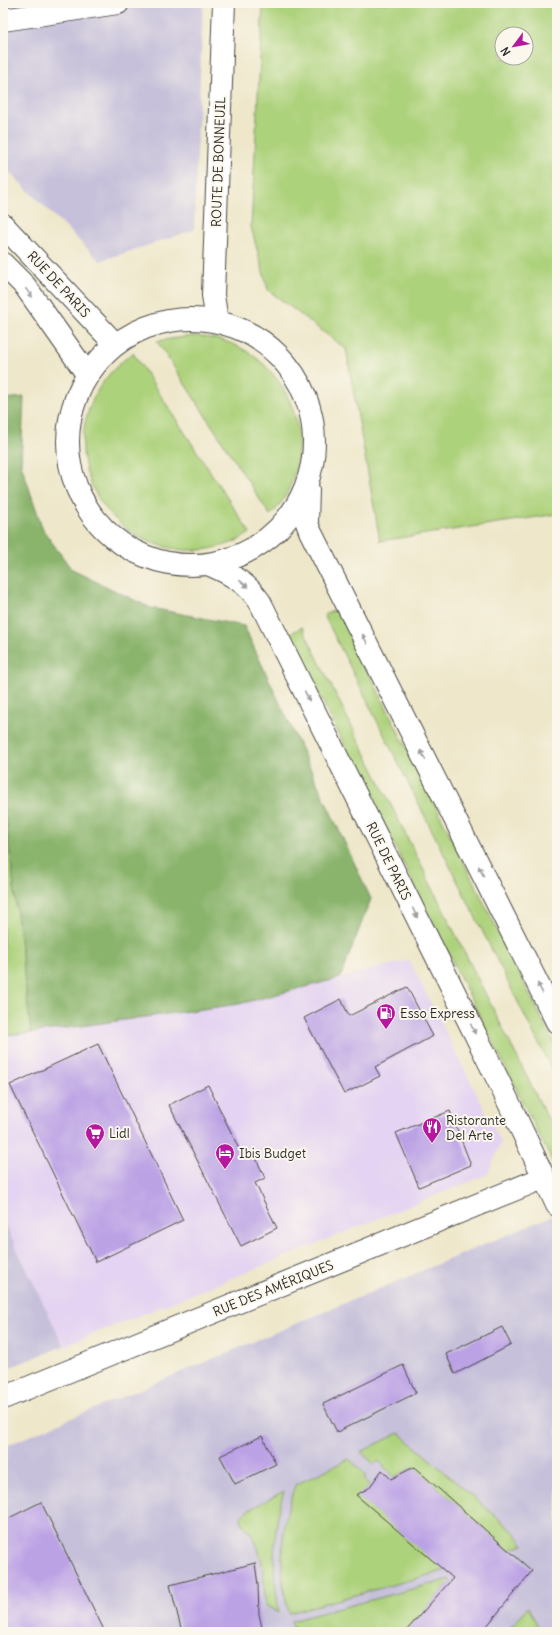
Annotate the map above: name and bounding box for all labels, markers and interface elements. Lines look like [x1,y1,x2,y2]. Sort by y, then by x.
north arrow [494,26,534,66]
text: N [498,44,513,58]
street label: ROUTE DE BONNEUIL [208,97,229,228]
street label: RUE DE PARIS [24,248,94,321]
one-way arrow [25,287,33,298]
one-way arrow [239,579,250,588]
one-way arrow [362,633,368,645]
one-way arrow [304,691,310,702]
one-way arrow [420,749,426,761]
street label: RUE DE PARIS [362,819,415,903]
one-way arrow [478,866,484,877]
one-way arrow [412,907,418,919]
one-way arrow [536,982,543,993]
fuel station icon: Esso Express [375,1002,397,1030]
place label: Esso Express [400,1005,475,1022]
one-way arrow [470,1024,476,1035]
place label: Ristorante Del Arte [446,1112,506,1144]
restaurant icon: Ristorante Del Arte [421,1116,443,1144]
supermarket icon: Lidl [84,1122,106,1150]
place label: Lidl [109,1125,130,1142]
hotel icon: Ibis Budget [214,1142,236,1170]
place label: Ibis Budget [239,1145,307,1162]
street label: RUE DES AMÉRIQUES [210,1256,336,1320]

